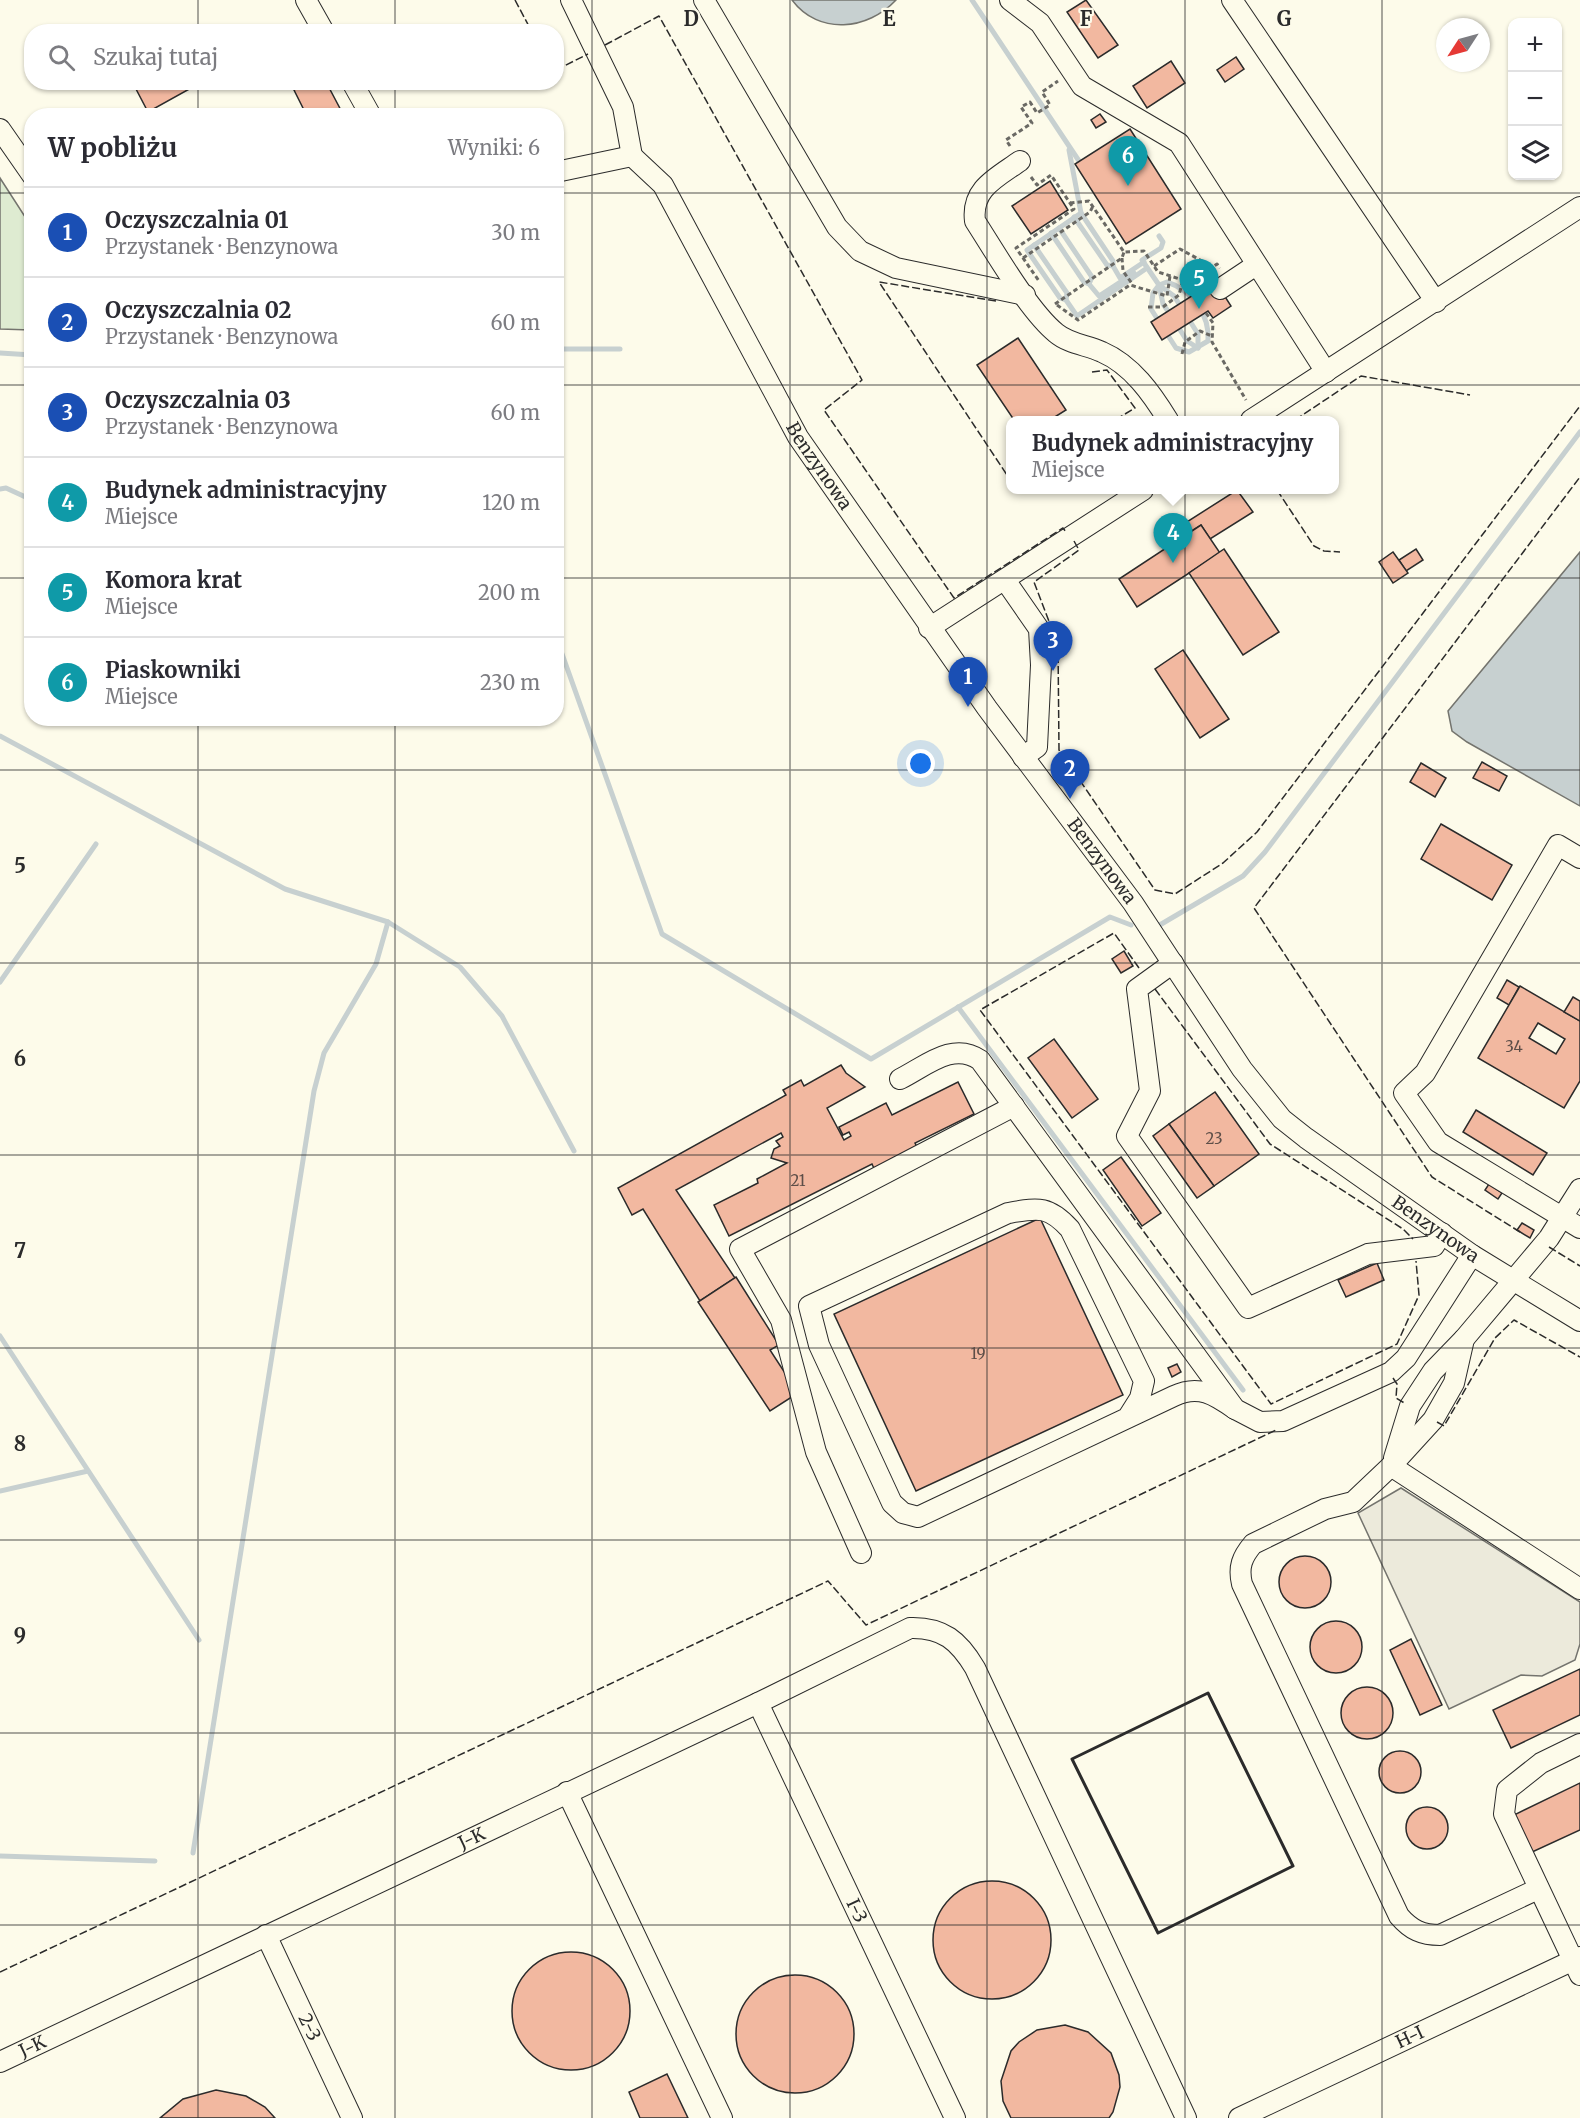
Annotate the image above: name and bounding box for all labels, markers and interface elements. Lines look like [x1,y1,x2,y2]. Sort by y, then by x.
text: D [683,6,699,31]
text: E [882,6,896,31]
text: F [1080,6,1093,31]
text: G [1277,6,1292,31]
north arrow [1436,18,1490,72]
map controls [1508,18,1562,180]
button: + [1508,18,1562,72]
search box [24,24,564,90]
icon: search [45,41,78,74]
text: Szukaj tutaj [93,43,218,71]
button: − [1508,72,1562,126]
button: layers [1508,126,1562,180]
text: W pobliżu [48,131,177,164]
text: Wyniki: 6 [448,135,540,160]
pin: 6 [1108,136,1148,186]
text: Oczyszczalnia 01 [105,206,288,234]
text: 1 [63,220,72,245]
text: 30 m [491,220,540,245]
text: Przystanek · Benzynowa [105,234,338,259]
pin: 5 [1180,260,1218,309]
text: Oczyszczalnia 02 [105,296,291,324]
text: 2 [62,310,73,335]
text: 60 m [490,310,540,335]
text: Przystanek · Benzynowa [105,324,338,349]
text: Oczyszczalnia 03 [105,386,291,414]
text: 3 [62,400,73,425]
text: 60 m [490,400,540,425]
text: Przystanek · Benzynowa [105,414,338,439]
popup [1006,416,1339,494]
street label: Benzynowa [781,418,857,514]
text: Budynek administracyjny [1032,429,1313,457]
text: Miejsce [1032,457,1104,482]
text: Budynek administracyjny [105,476,387,504]
text: 4 [61,490,74,515]
text: 120 m [482,490,540,515]
text: Miejsce [105,504,178,529]
pin: 4 [1154,514,1192,563]
text: Komora krat [105,566,242,594]
text: 5 [62,580,73,605]
text: 200 m [478,580,540,605]
text: Miejsce [105,594,178,619]
pin: 3 [1034,622,1072,671]
text: Piaskowniki [105,656,241,684]
pin: 1 [948,658,988,707]
text: 6 [61,670,74,695]
text: 230 m [480,670,540,695]
text: Miejsce [105,684,178,709]
your location [906,749,935,778]
pin: 2 [1050,750,1090,799]
street label: Benzynowa [1062,813,1142,909]
text: 5 [14,853,26,878]
house number: 34 [1505,1037,1523,1056]
text: 6 [14,1046,26,1071]
house number: 23 [1206,1129,1222,1148]
house number: 21 [790,1171,806,1190]
street label: Benzynowa [1388,1190,1484,1268]
text: 7 [14,1238,26,1263]
house number: 19 [970,1344,986,1363]
text: 8 [14,1431,26,1456]
text: 9 [14,1623,26,1648]
street label: J-K [453,1822,489,1855]
street label: I-3 [842,1895,873,1926]
street label: 2-3 [294,2010,326,2045]
street label: H-I [1392,2020,1428,2053]
street label: J-K [14,2030,50,2063]

